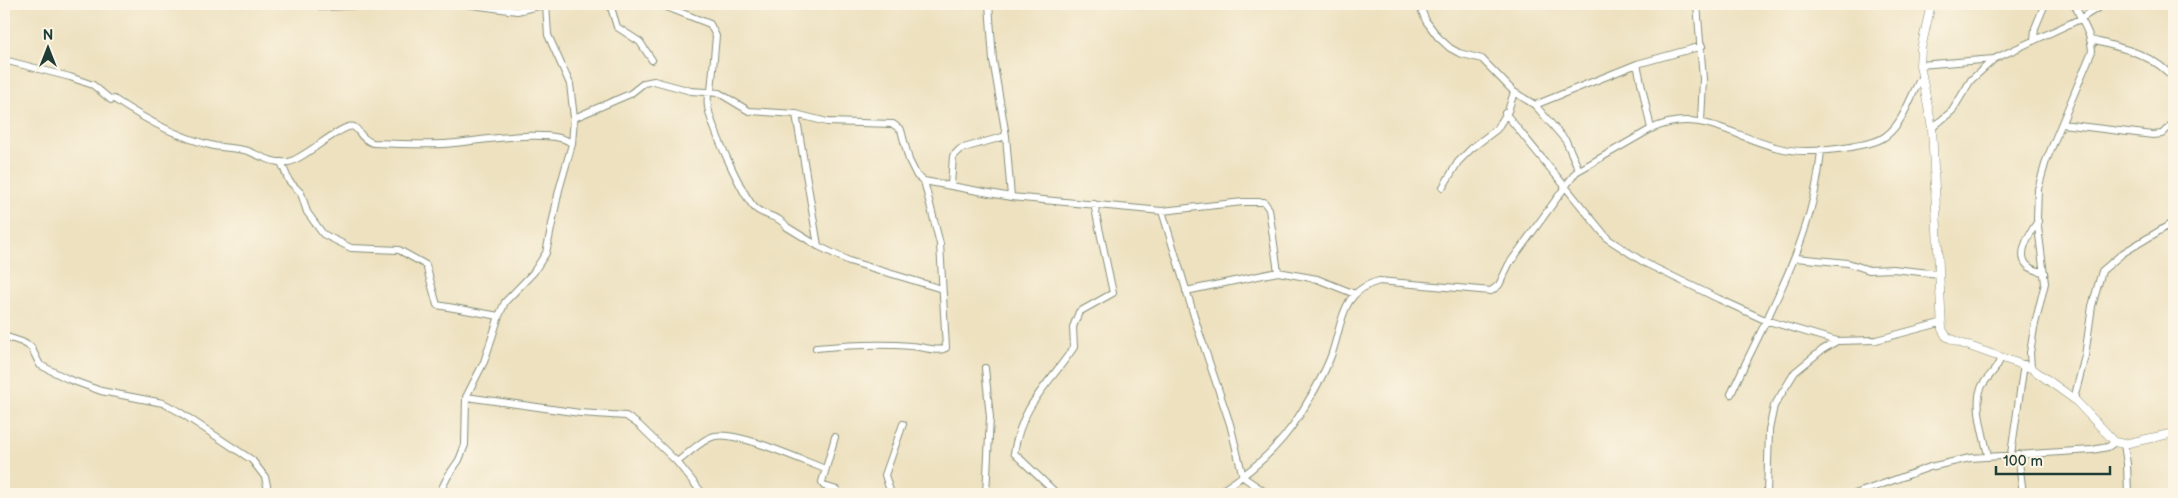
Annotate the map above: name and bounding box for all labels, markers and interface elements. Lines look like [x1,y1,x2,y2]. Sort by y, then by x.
north arrow [22,22,72,72]
text: N [43,27,53,44]
scale bar [1996,443,2109,475]
text: 100 m [2003,452,2043,471]

